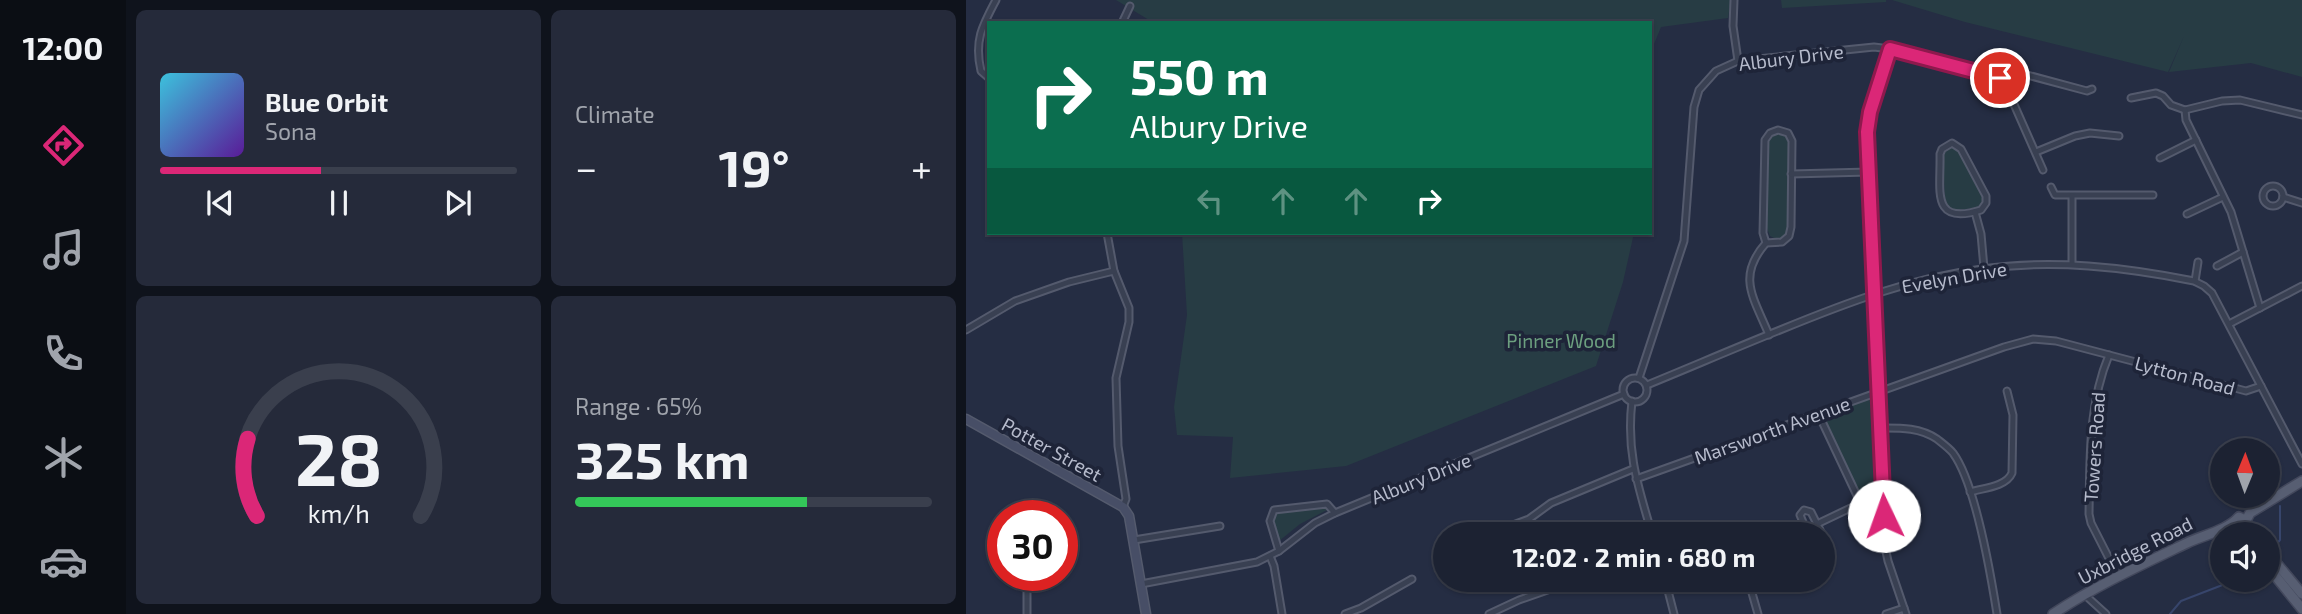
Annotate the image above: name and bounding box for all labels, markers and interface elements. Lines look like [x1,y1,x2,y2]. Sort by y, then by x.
text: 12:00 [22,28,104,66]
street label: Albury Drive [1737,39,1845,75]
text: 550 m [1130,46,1269,105]
pin [1970,48,2030,108]
icon: right [1015,49,1106,140]
icon: arrive [1981,59,2019,97]
text: Blue Orbit [265,86,388,117]
text: Climate [575,100,655,128]
text: Albury Drive [1130,106,1308,144]
text: Sona [265,117,317,145]
icon: directions [39,121,88,170]
text: 19° [719,135,790,197]
text: − [575,144,597,190]
text: + [911,144,932,190]
icon: left [1191,182,1229,220]
icon: ahead [1264,182,1302,220]
icon: ahead [1337,182,1375,220]
icon: right [1410,182,1448,220]
icon: previous [201,184,239,222]
icon: pause [320,184,358,222]
icon: next [439,184,477,222]
icon: music [39,225,88,274]
street label: Evelyn Drive [1900,256,2008,298]
icon: phone [39,329,88,378]
park label: Pinner Wood [1506,329,1616,352]
street label: Lytton Road [2132,351,2238,399]
street label: Marsworth Avenue [1691,391,1853,469]
street label: Towers Road [2079,391,2109,503]
text: Range · 65% [575,392,702,420]
street label: Potter Street [998,412,1106,486]
text: 28 [295,413,382,501]
text: 325 km [575,427,750,489]
icon: climate [39,433,88,482]
north arrow [2210,438,2280,508]
map controls [2210,438,2280,592]
street label: Albury Drive [1368,448,1474,508]
position arrow [1847,479,1921,553]
text: km/h [307,498,370,528]
speed limit sign: 30 [987,500,1078,591]
street label: Uxbridge Road [2074,511,2196,589]
button: sound [2210,522,2280,592]
icon: car [39,537,88,586]
text: 12:02 · 2 min · 680 m [1513,541,1755,572]

